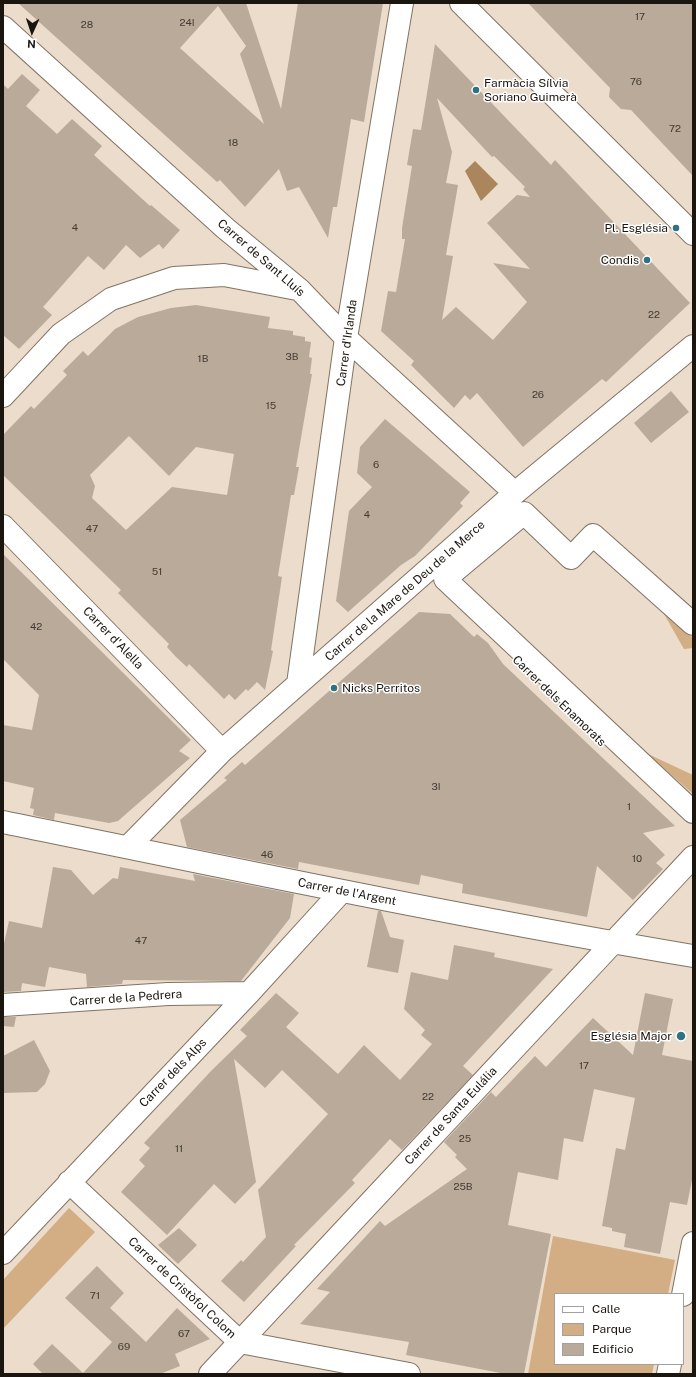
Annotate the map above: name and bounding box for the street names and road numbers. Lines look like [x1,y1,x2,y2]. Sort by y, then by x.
street label: Carrer de Sant Lluís [215,216,307,300]
street label: Carrer d'Irlanda [334,299,360,387]
street label: Carrer de la Mare de Deu de la Merce [322,518,488,664]
street label: Carrer d'Alella [80,604,146,672]
street label: Carrer dels Enamorats [509,653,609,749]
street label: Carrer de l'Argent [297,875,397,909]
street label: Carrer de la Pedrera [69,987,183,1009]
street label: Carrer dels Alps [136,1036,210,1110]
street label: Carrer de Santa Eulália [402,1064,500,1168]
street label: Carrer de Cristòfol Colom [125,1234,239,1342]

